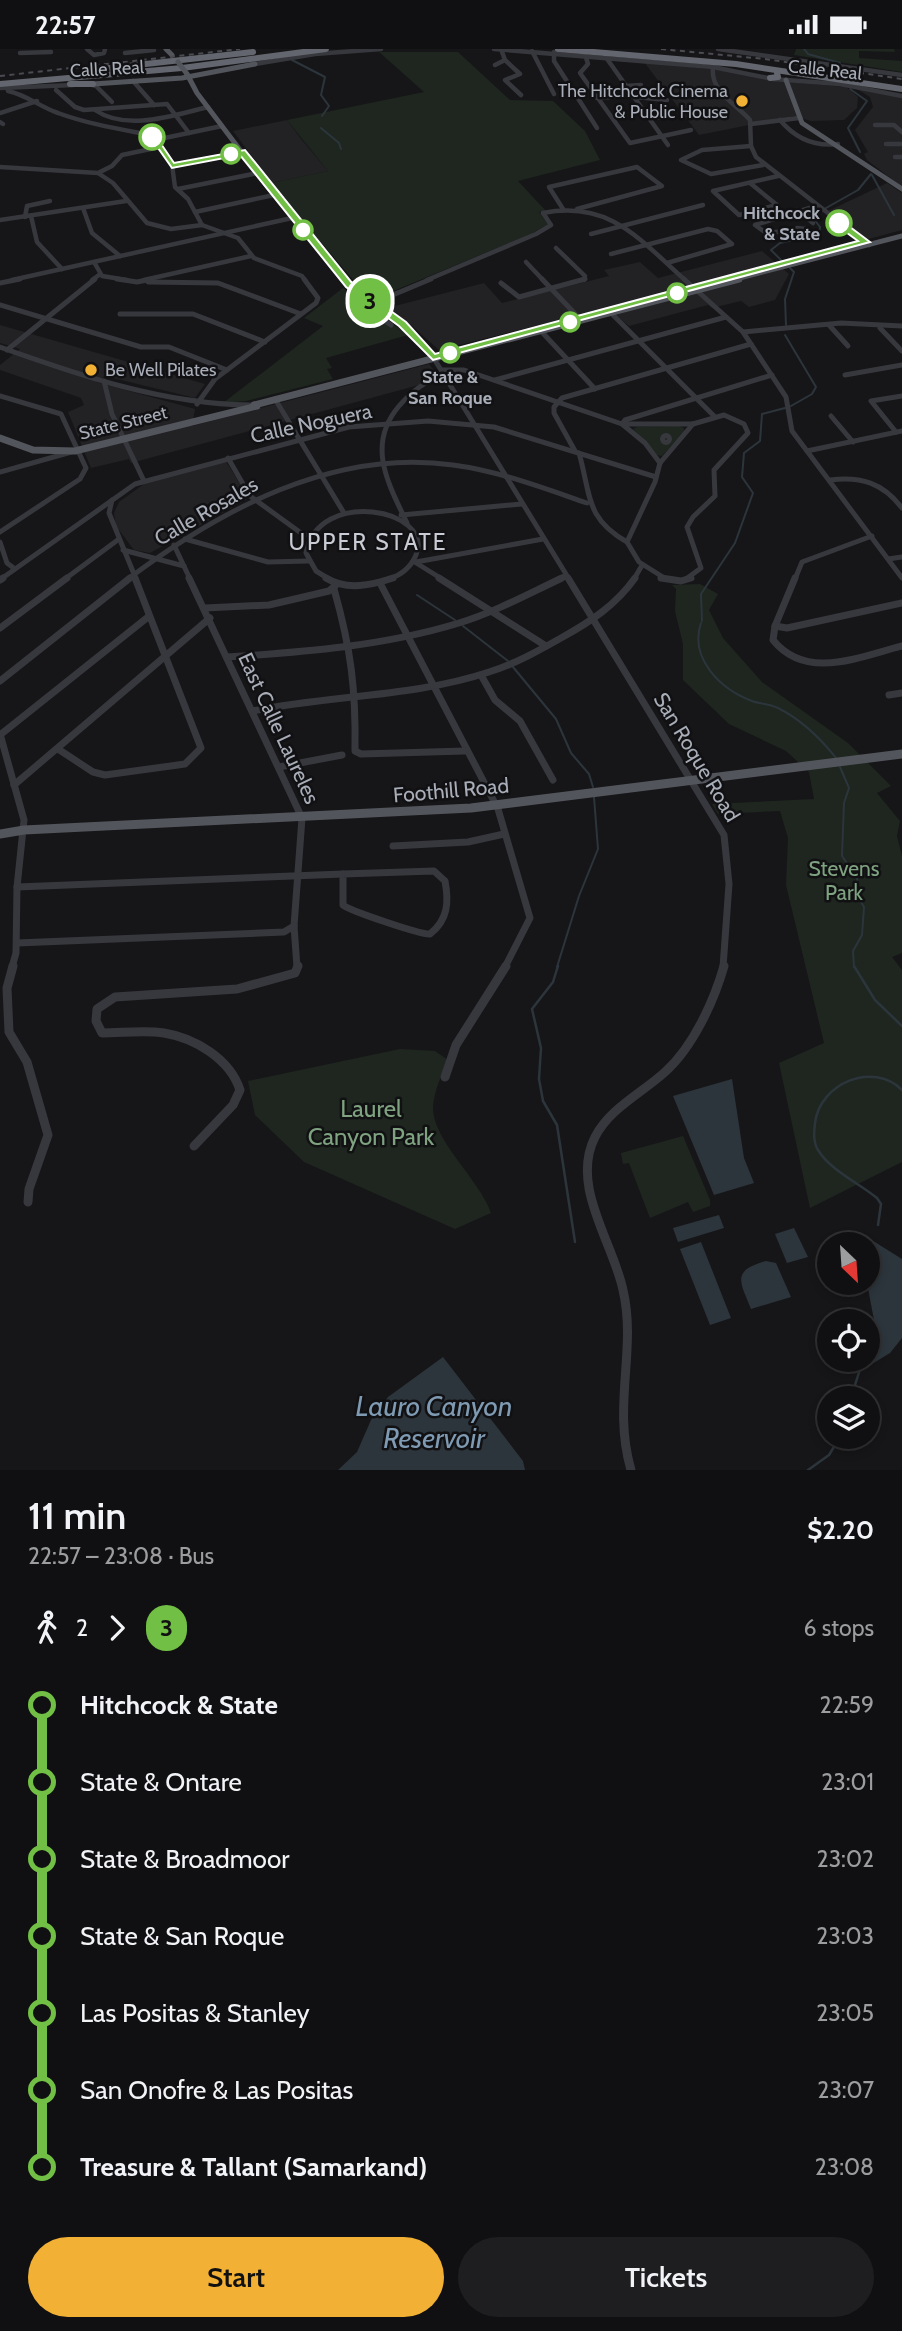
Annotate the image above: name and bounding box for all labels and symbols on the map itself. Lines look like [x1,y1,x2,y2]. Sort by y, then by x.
street label: Calle Real [787,55,864,85]
street label: Calle Real [69,56,145,82]
place label: The Hitchcock Cinema & Public House [558,80,728,123]
marker: The Hitchcock Cinema & Public House [734,93,750,109]
unlabelled marker [139,124,165,150]
unlabelled marker [221,144,241,164]
place label: Hitchcock & State [743,202,820,245]
marker: Hitchcock & State [826,210,852,236]
unlabelled marker [293,220,313,240]
line badge: 3 [347,278,393,324]
unlabelled marker [667,283,687,303]
unlabelled marker [560,312,580,332]
marker: State & San Roque [440,343,460,363]
place label: Be Well Pilates [105,359,216,381]
marker: Be Well Pilates [83,362,99,378]
place label: State & San Roque [408,366,492,409]
street label: Calle Noguera [248,398,374,448]
street label: State Street [77,401,169,445]
street label: Calle Rosales [150,471,262,551]
district label: UPPER STATE [288,528,448,556]
street label: East Calle Laureles [233,649,325,808]
street label: San Roque Road [649,688,745,826]
street label: Foothill Road [392,772,510,808]
park label: Stevens Park [809,856,880,905]
park label: Laurel Canyon Park [308,1094,435,1151]
north arrow [817,1232,880,1295]
water label: Lauro Canyon Reservoir [356,1389,512,1455]

